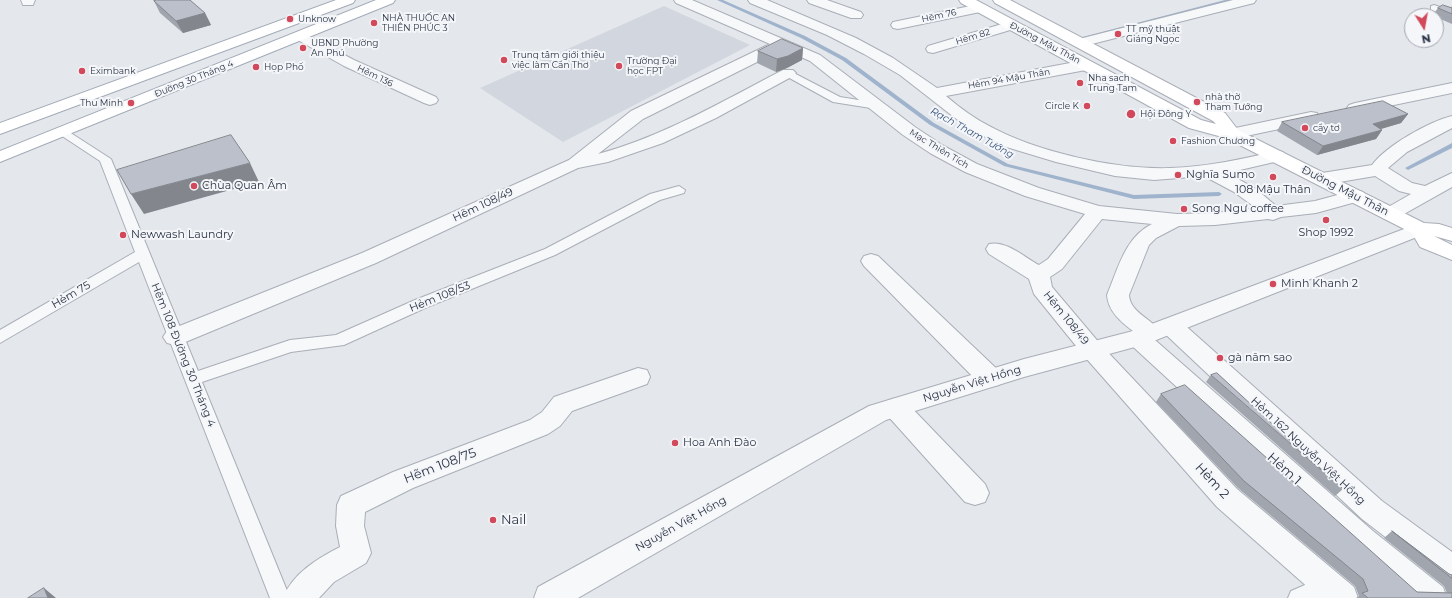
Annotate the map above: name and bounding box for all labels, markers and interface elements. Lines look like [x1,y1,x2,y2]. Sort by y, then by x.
street label: Hẽm 76 [921,7,957,25]
north arrow [1404,8,1444,48]
place label: NHÀ THUỐC AN THIÊN PHÚC 3 [382,13,455,34]
marker: Unknow [285,14,295,24]
place label: Unknow [298,14,336,24]
marker: NHÀ THUỐC AN THIÊN PHÚC 3 [369,18,379,28]
street label: Đường Mậu Thân [1008,20,1082,66]
place label: TT mỹ thuật Giáng Ngọc [1126,24,1180,45]
street label: Hẽm 82 [954,27,992,47]
marker: TT mỹ thuật Giáng Ngọc [1113,29,1123,39]
text: N [1420,31,1432,47]
place label: UBND Phường An Phú [311,38,378,59]
marker: UBND Phường An Phú [298,43,308,53]
place label: Trung tâm giới thiệu việc làm Cần Thơ [512,50,605,71]
marker: Trung tâm giới thiệu việc làm Cần Thơ [499,55,509,65]
place label: Trường Đại học FPT [627,56,677,77]
street label: Đường 30 Tháng 4 [153,58,235,100]
marker: Trường Đại học FPT [614,61,624,71]
marker: Họp Phố [251,62,261,72]
place label: Họp Phố [264,62,304,72]
street label: Hẽm 136 [355,63,395,89]
marker: Eximbank [77,66,87,76]
place label: Eximbank [90,66,136,76]
street label: Hẻm 94 Mậu Thân [967,66,1051,92]
place label: Nha sach Trung Tam [1088,73,1137,94]
marker: Nha sach Trung Tam [1075,78,1085,88]
place label: nhà thờ Tham Tướng [1205,92,1262,113]
marker: nhà thờ Tham Tướng [1192,97,1202,107]
place label: Thu Minh [80,98,123,108]
marker: Thu Minh [126,98,136,108]
place label: Circle K [1045,101,1079,111]
marker: Circle K [1082,101,1092,111]
water label: Rạch Tham Tướng [928,105,1016,161]
marker: Hội Đông Y [1125,108,1137,120]
place label: Hội Đông Y [1140,109,1191,119]
marker: cầy tơ [1300,123,1310,133]
place label: cầy tơ [1313,123,1340,133]
street label: Mạc Thiên Tích [907,127,971,171]
marker: Fashion Chương [1168,136,1178,146]
place label: Fashion Chương [1181,136,1255,146]
street label: Đường Mậu Thân [1299,163,1391,219]
place label: Nghĩa Sumo [1186,168,1255,182]
marker: Nghĩa Sumo [1173,170,1183,180]
marker: 108 Mậu Thân [1268,172,1278,182]
place label: Chùa Quan Âm [202,179,287,193]
marker: Chùa Quan Âm [189,181,199,191]
place label: 108 Mậu Thân [1235,183,1311,197]
street label: Hẽm 108/49 [451,185,515,225]
place label: Song Ngư coffee [1192,202,1284,216]
marker: Song Ngư coffee [1179,204,1189,214]
marker: Shop 1992 [1321,215,1331,225]
place label: Shop 1992 [1298,226,1354,240]
place label: Newwash Laundry [131,228,233,242]
marker: Newwash Laundry [118,230,128,240]
place label: Minh Khanh 2 [1281,277,1358,291]
street label: Hẻm 75 [49,279,93,311]
street label: Hẻm 108/53 [408,279,472,315]
marker: Minh Khanh 2 [1268,279,1278,289]
street label: Hẽm 108 Đường 30 Tháng 4 [148,281,218,429]
street label: Hẽm 108/49 [1040,288,1092,348]
place label: gà năm sao [1228,351,1292,365]
marker: gà năm sao [1215,353,1225,363]
street label: Nguyễn Việt Hồng [921,363,1023,405]
street label: Hẻm 162 Nguyễn Việt Hồng [1248,394,1368,508]
place label: Hoa Anh Đào [683,436,756,450]
marker: Hoa Anh Đào [670,438,680,448]
street label: Hẽm 108/75 [401,445,479,487]
street label: Hẻm 1 [1264,450,1304,488]
street label: Hẻm 2 [1192,460,1232,502]
street label: Nguyễn Việt Hồng [633,494,729,554]
place label: Nail [501,512,526,528]
marker: Nail [488,515,498,525]

